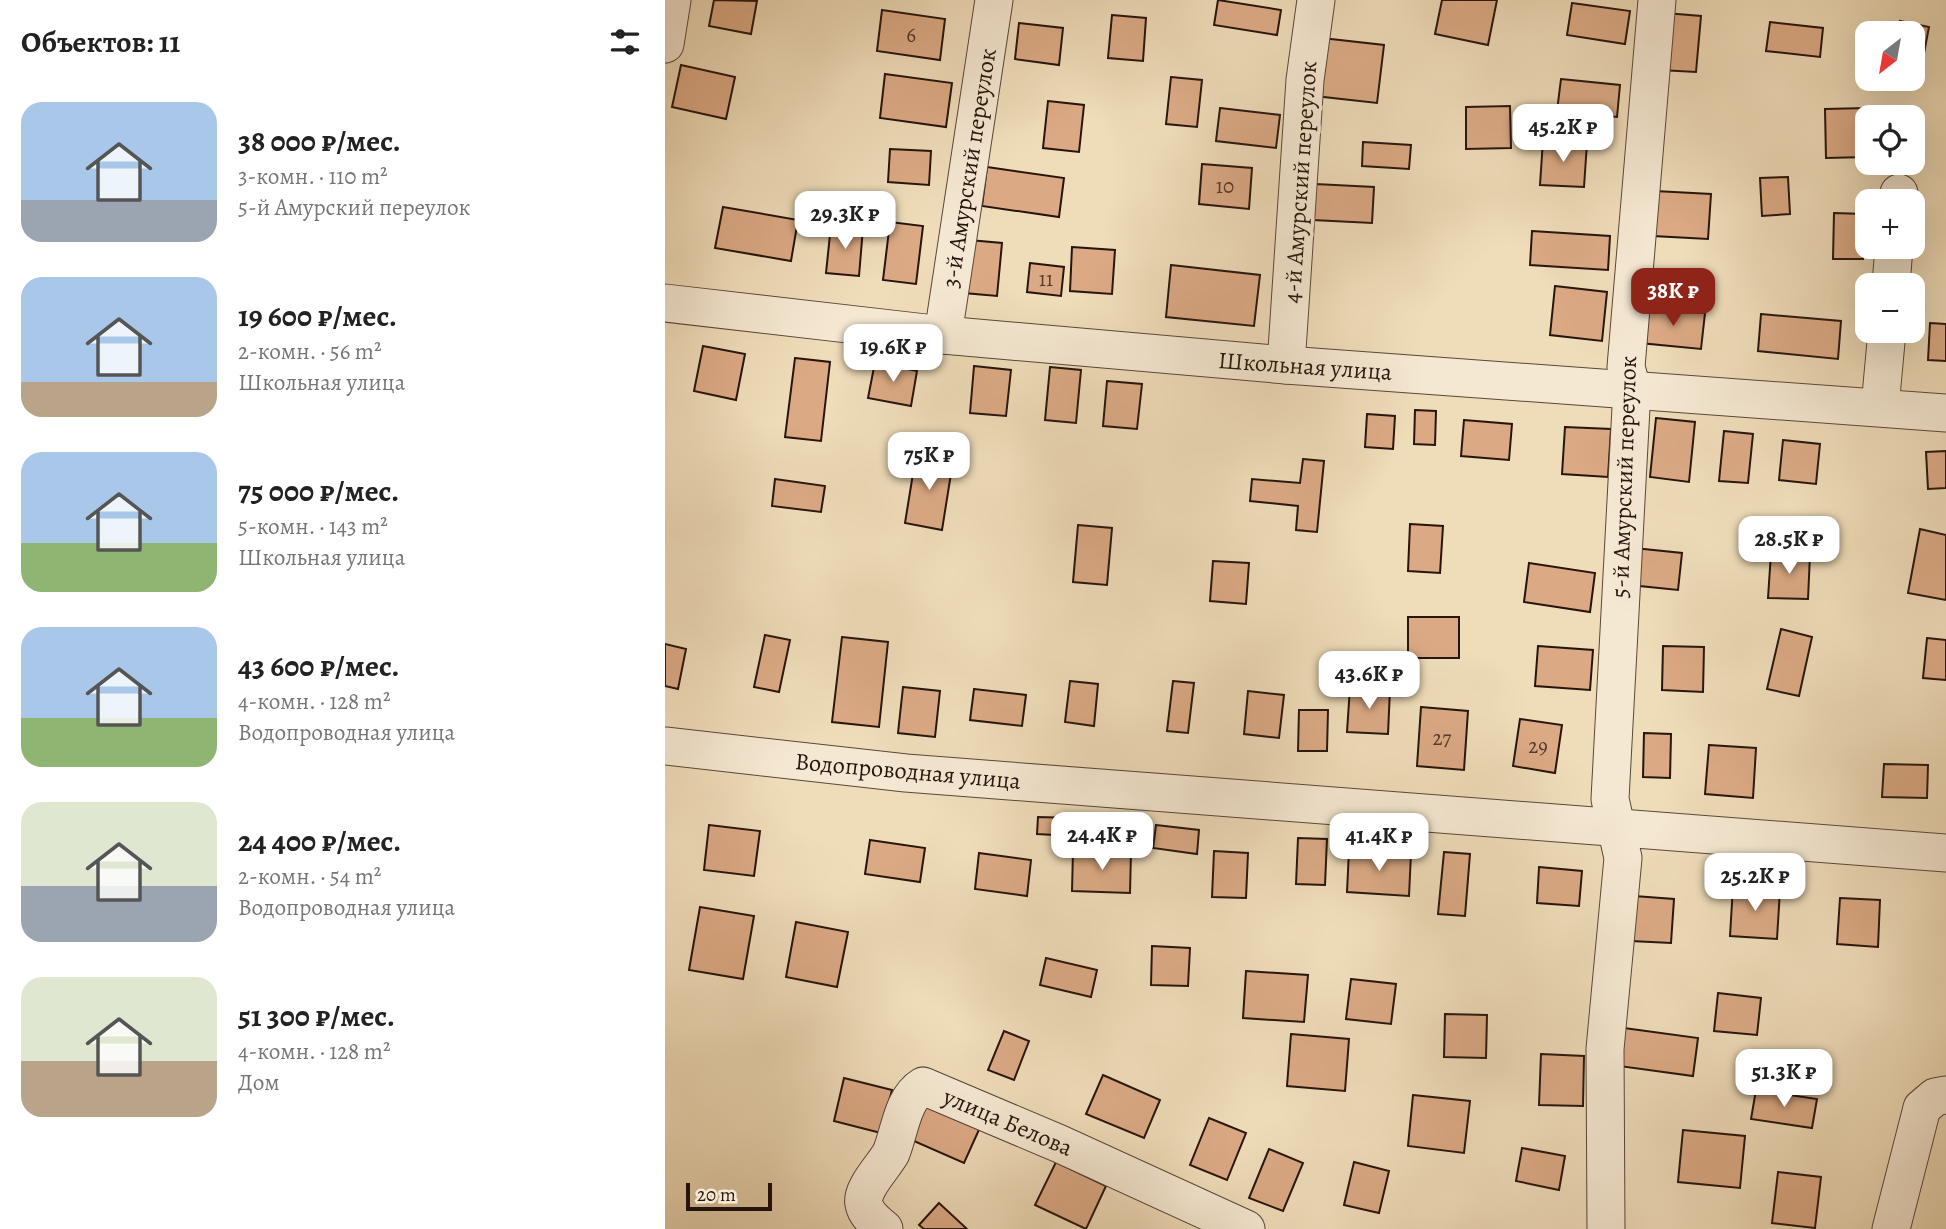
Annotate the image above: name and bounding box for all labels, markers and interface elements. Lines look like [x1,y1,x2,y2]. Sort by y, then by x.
house number: 6 [906,21,916,49]
north arrow [1855,21,1925,91]
map controls [1855,21,1925,343]
text: Объектов: 11 [21,22,180,62]
icon: filters [606,23,644,61]
street label: 3-й Амурский переулок [934,46,1004,290]
street label: 4-й Амурский переулок [1276,60,1324,304]
pin: 45.2K ₽ [1498,104,1628,164]
button: locate [1855,105,1925,175]
text: 45.2K ₽ [1529,111,1597,142]
text: 38 000 ₽/мес. [238,121,401,161]
icon: home [77,130,161,214]
text: 3-комн. · 110 m² [238,161,388,192]
house number: 10 [1216,172,1234,200]
button: + [1855,189,1925,259]
pin: 29.3K ₽ [780,191,910,251]
text: 5-й Амурский переулок [238,192,471,223]
text: 29.3K ₽ [811,198,879,229]
house number: 11 [1039,265,1053,293]
pin: 38K ₽ [1624,268,1722,328]
button: − [1855,273,1925,343]
text: 38K ₽ [1647,275,1699,306]
text: 19 600 ₽/мес. [238,296,397,336]
icon: home [77,305,161,389]
pin: 19.6K ₽ [828,324,958,384]
text: 19.6K ₽ [860,331,926,362]
text: 2-комн. · 56 m² [238,336,382,367]
street label: Школьная улица [1217,344,1393,388]
street label: 5-й Амурский переулок [1604,355,1644,599]
text: Школьная улица [238,367,405,398]
pin: 75K ₽ [880,433,978,492]
text: 75K ₽ [904,439,954,470]
text: 75 000 ₽/мес. [238,471,399,511]
icon: home [77,480,161,564]
text: 5-комн. · 143 m² [238,511,388,542]
pin: 28.5K ₽ [1724,516,1854,576]
text: 28.5K ₽ [1754,523,1824,554]
text: Школьная улица [238,542,405,573]
text: 43 600 ₽/мес. [238,646,399,686]
pin: 43.6K ₽ [1304,652,1434,711]
icon: home [77,655,161,739]
text: 43.6K ₽ [1335,658,1403,689]
text: 4-комн. · 128 m² [238,686,391,717]
text: Водопроводная улица [238,717,455,748]
house number: 27 [1433,724,1452,752]
house number: 29 [1528,732,1548,760]
street label: Водопроводная улица [794,745,1022,797]
pin: 24.4K ₽ [1037,812,1167,872]
pin: 41.4K ₽ [1314,814,1444,873]
text: 24.4K ₽ [1067,819,1137,850]
text: 41.4K ₽ [1346,820,1412,851]
text: 24 400 ₽/мес. [238,821,401,861]
icon: home [77,830,161,914]
pin: 25.2K ₽ [1690,853,1820,913]
text: 25.2K ₽ [1720,860,1790,891]
text: 2-комн. · 54 m² [238,861,381,892]
text: Водопроводная улица [238,892,455,923]
text: 51 300 ₽/мес. [238,996,395,1036]
icon: home [77,1005,161,1089]
text: 4-комн. · 128 m² [238,1036,391,1067]
pin: 51.3K ₽ [1719,1050,1849,1109]
text: 51.3K ₽ [1751,1056,1817,1087]
text: Дом [238,1067,280,1098]
street label: улица Белова [937,1080,1078,1164]
scale bar [686,1180,772,1212]
text: 20 m [697,1182,736,1208]

